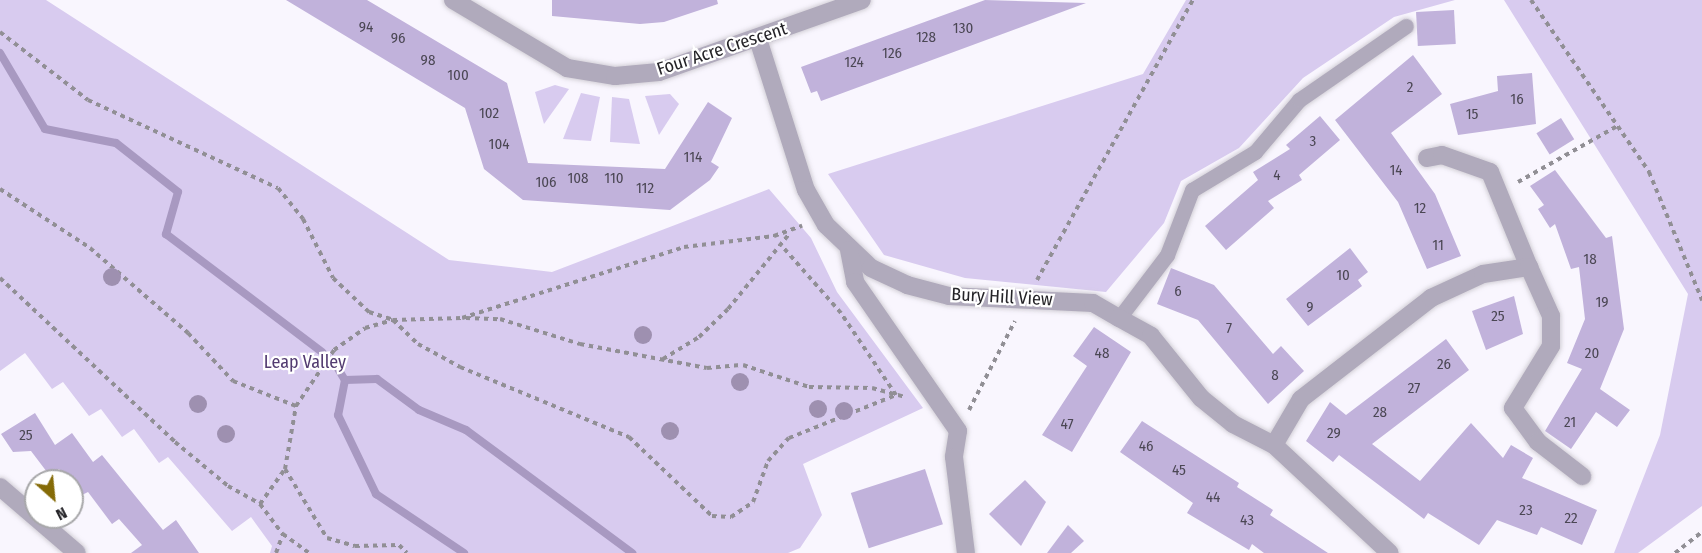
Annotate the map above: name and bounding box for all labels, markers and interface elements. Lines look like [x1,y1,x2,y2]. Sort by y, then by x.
street label: Four Acre Crescent [654,18,790,80]
house number: 94 [359,19,373,37]
house number: 130 [953,20,973,38]
house number: 128 [916,29,936,47]
house number: 96 [391,30,405,48]
house number: 126 [882,45,902,63]
house number: 98 [421,52,435,70]
house number: 124 [844,54,864,72]
house number: 100 [447,67,469,85]
house number: 2 [1407,79,1413,97]
house number: 16 [1510,91,1524,109]
house number: 102 [479,105,499,123]
house number: 15 [1466,106,1478,124]
house number: 3 [1310,133,1316,151]
house number: 104 [489,136,509,154]
house number: 114 [684,149,702,167]
house number: 14 [1389,162,1403,180]
house number: 4 [1273,167,1281,185]
house number: 108 [567,170,589,188]
house number: 110 [604,170,624,188]
house number: 106 [535,174,557,192]
house number: 112 [636,180,654,198]
house number: 12 [1414,200,1426,218]
house number: 11 [1432,237,1444,255]
house number: 18 [1583,251,1597,269]
house number: 10 [1336,267,1350,285]
house number: 6 [1174,283,1182,301]
street label: Bury Hill View [951,284,1053,310]
house number: 19 [1595,294,1609,312]
house number: 9 [1306,299,1314,317]
house number: 25 [1491,308,1505,326]
house number: 7 [1226,320,1232,338]
house number: 48 [1095,345,1109,363]
house number: 20 [1585,345,1599,363]
park label: Leap Valley [264,351,346,373]
house number: 26 [1437,356,1451,374]
house number: 8 [1271,367,1279,385]
house number: 27 [1408,380,1420,398]
house number: 28 [1373,404,1387,422]
house number: 21 [1564,414,1576,432]
house number: 47 [1060,416,1074,434]
house number: 29 [1327,425,1341,443]
house number: 25 [19,427,33,445]
house number: 46 [1139,438,1153,456]
house number: 45 [1172,462,1186,480]
north arrow [24,469,84,529]
house number: 44 [1206,489,1220,507]
house number: 23 [1519,502,1533,520]
text: N [53,503,70,524]
house number: 22 [1564,510,1578,528]
house number: 43 [1240,512,1254,530]

